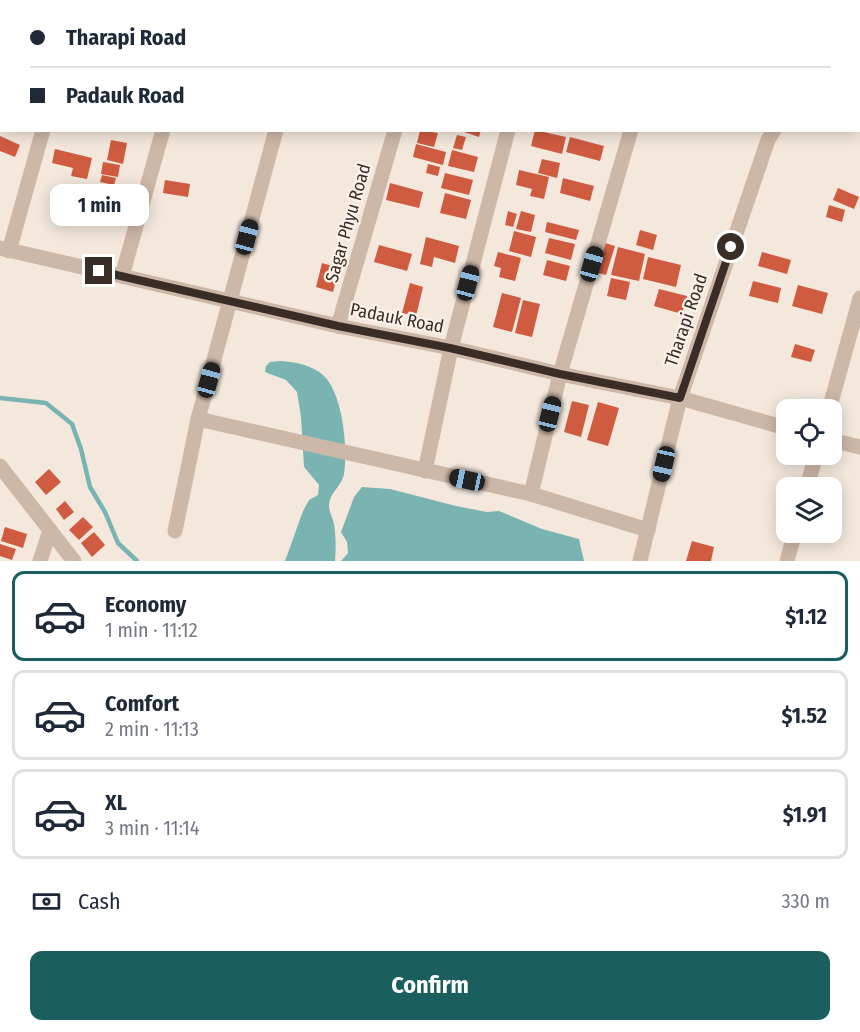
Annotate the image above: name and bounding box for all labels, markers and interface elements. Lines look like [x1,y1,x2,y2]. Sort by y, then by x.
text: Tharapi Road [66,24,186,51]
text: Padauk Road [66,82,185,109]
street label: Sagar Phyu Road [321,161,375,285]
callout: 1 min [50,184,148,226]
text: 1 min [78,193,121,217]
car [234,217,260,257]
route start [717,233,744,260]
car [578,244,606,284]
route end [85,257,112,284]
car [455,263,481,303]
street label: Tharapi Road [660,271,712,369]
street label: Padauk Road [348,298,446,338]
car [196,360,222,400]
car [537,394,563,434]
map controls [776,399,842,543]
button: locate [776,399,842,465]
car [651,444,677,484]
car [448,467,486,493]
button: layers [776,477,842,543]
icon: car [33,589,87,643]
text: Economy [105,591,186,618]
text: $1.12 [785,603,827,630]
text: 1 min · 11:12 [105,618,197,642]
icon: car [33,688,87,742]
text: Comfort [105,690,179,717]
text: $1.52 [782,702,827,729]
text: 2 min · 11:13 [105,717,199,741]
icon: car [33,787,87,841]
text: XL [105,789,127,816]
text: $1.91 [783,801,827,828]
text: 3 min · 11:14 [105,816,200,840]
icon: cash [30,885,63,918]
text: Cash [78,888,121,915]
text: 330 m [781,889,830,913]
button: Confirm [30,951,830,1020]

